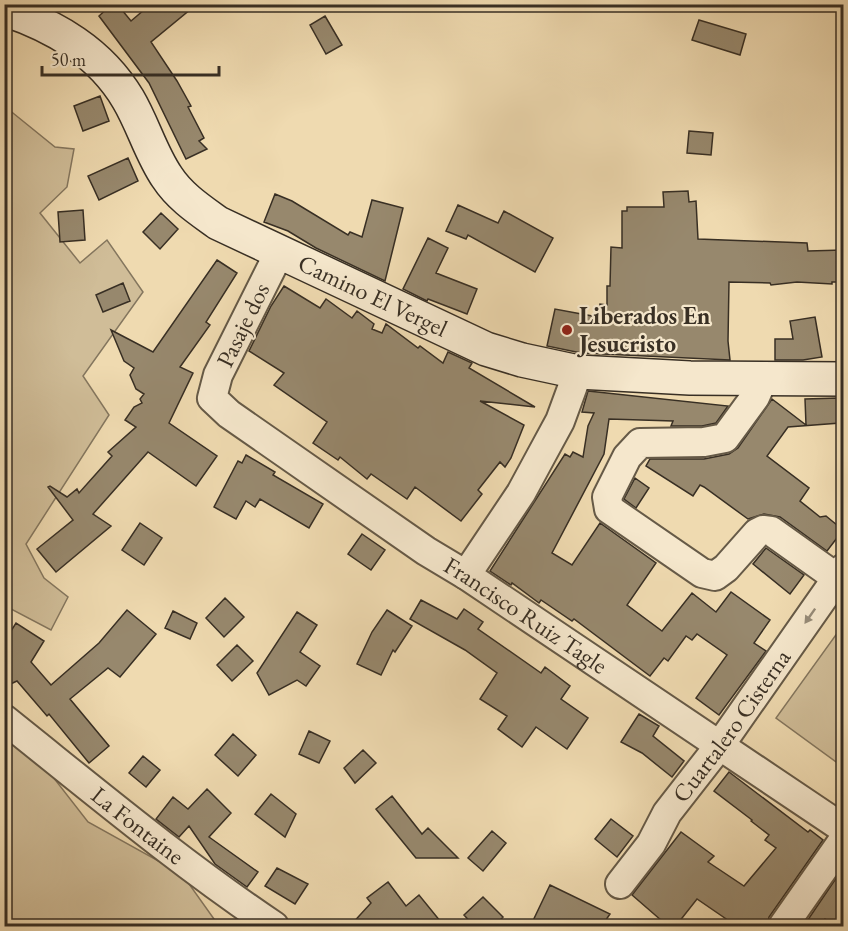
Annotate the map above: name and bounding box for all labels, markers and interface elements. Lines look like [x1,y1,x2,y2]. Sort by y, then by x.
scale bar [42,39,219,77]
text: 50 m [51,48,86,71]
street label: Camino El Vergel [293,247,453,344]
street label: Pasaje dos [209,278,276,372]
place label: Liberados En Jesucristo [577,300,711,359]
marker: Liberados En Jesucristo [560,323,574,337]
street label: Francisco Ruiz Tagle [438,549,614,681]
one-way arrow [804,607,816,623]
street label: Cuartalero Cisterna [665,643,798,809]
street label: La Fontaine [85,779,191,871]

